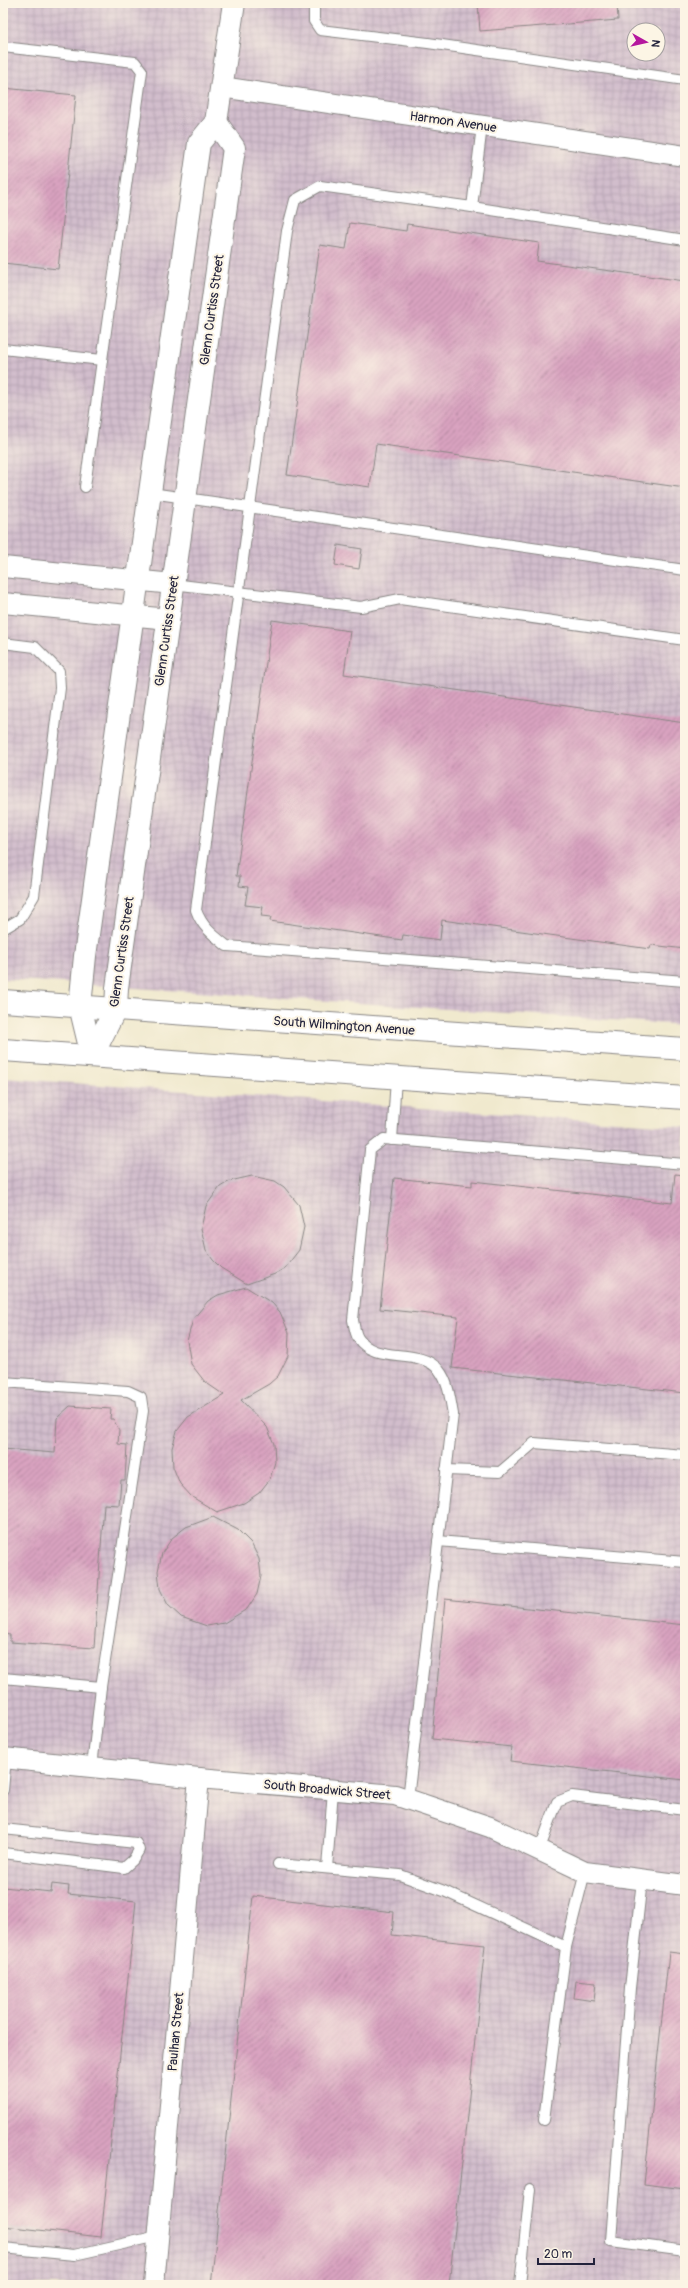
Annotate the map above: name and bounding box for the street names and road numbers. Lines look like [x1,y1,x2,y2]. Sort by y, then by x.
street label: Harmon Avenue [409,108,498,136]
street label: Glenn Curtiss Street [196,253,228,366]
street label: Glenn Curtiss Street [151,574,183,687]
street label: Glenn Curtiss Street [106,895,138,1008]
street label: South Wilmington Avenue [273,1013,416,1039]
street label: South Broadwick Street [263,1776,392,1804]
street label: Paulhan Street [165,1991,187,2072]

